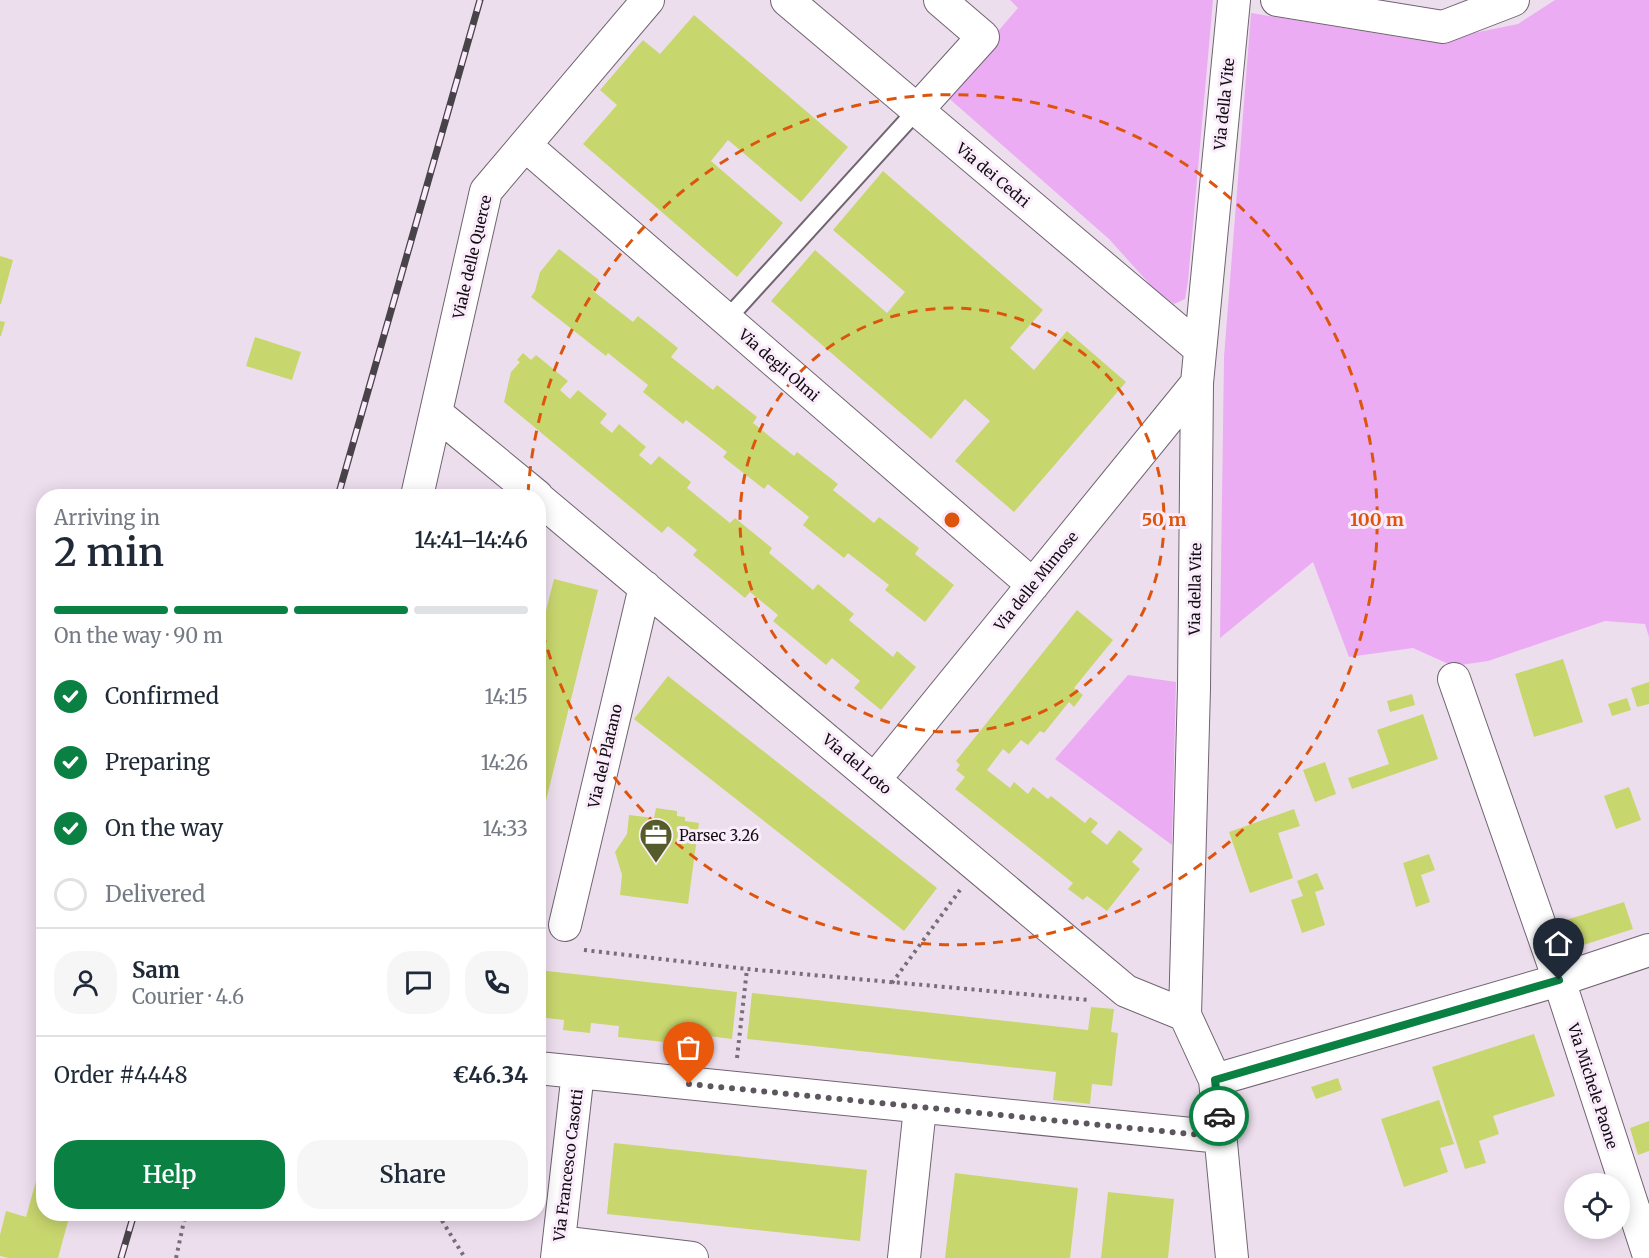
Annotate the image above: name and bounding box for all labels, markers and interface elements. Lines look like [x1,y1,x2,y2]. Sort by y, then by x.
street label: Via della Vite [1210,57,1238,152]
street label: Via dei Cedri [952,138,1034,211]
street label: Viale delle Querce [448,193,496,322]
street label: Via degli Olmi [734,324,823,405]
text: Arriving in [54,505,160,530]
text: 50 m [1142,508,1186,531]
text: 100 m [1350,508,1404,531]
centre of rings [942,510,962,530]
text: 14:41–14:46 [414,526,528,554]
street label: Via delle Mimose [989,527,1082,635]
text: 2 min [54,528,164,577]
street label: Via della Vite [1185,543,1205,636]
text: On the way · 90 m [54,623,223,648]
icon: check [54,680,87,713]
text: Confirmed [105,682,219,710]
text: 14:15 [485,684,528,709]
street label: Via del Platano [584,702,626,811]
street label: Via del Loto [818,729,895,798]
icon: check [54,746,87,779]
text: Preparing [105,748,210,776]
text: 14:26 [481,750,528,775]
icon: check [54,812,87,845]
text: On the way [105,814,223,842]
text: 14:33 [483,816,528,841]
office icon: Parsec 3.26 [638,817,674,864]
place label: Parsec 3.26 [679,826,759,845]
text: Delivered [105,880,205,908]
pin [1533,918,1584,980]
icon: home [1542,927,1575,960]
button: person [54,951,117,1014]
button: chat [387,951,450,1014]
button: phone [465,951,528,1014]
text: Sam [132,956,180,984]
text: Courier · 4.6 [132,984,244,1009]
street label: Via Michele Paone [1563,1020,1622,1151]
pin [663,1022,714,1084]
icon: bag [672,1031,705,1064]
text: Order #4448 [54,1061,188,1089]
text: €46.34 [452,1061,528,1089]
courier [1189,1086,1249,1146]
street label: Via Francesco Casotti [549,1088,587,1243]
icon: car [1203,1100,1236,1133]
button: Help [54,1140,285,1209]
button: Share [297,1140,528,1209]
map controls [1564,1173,1630,1239]
button: locate [1564,1173,1630,1239]

